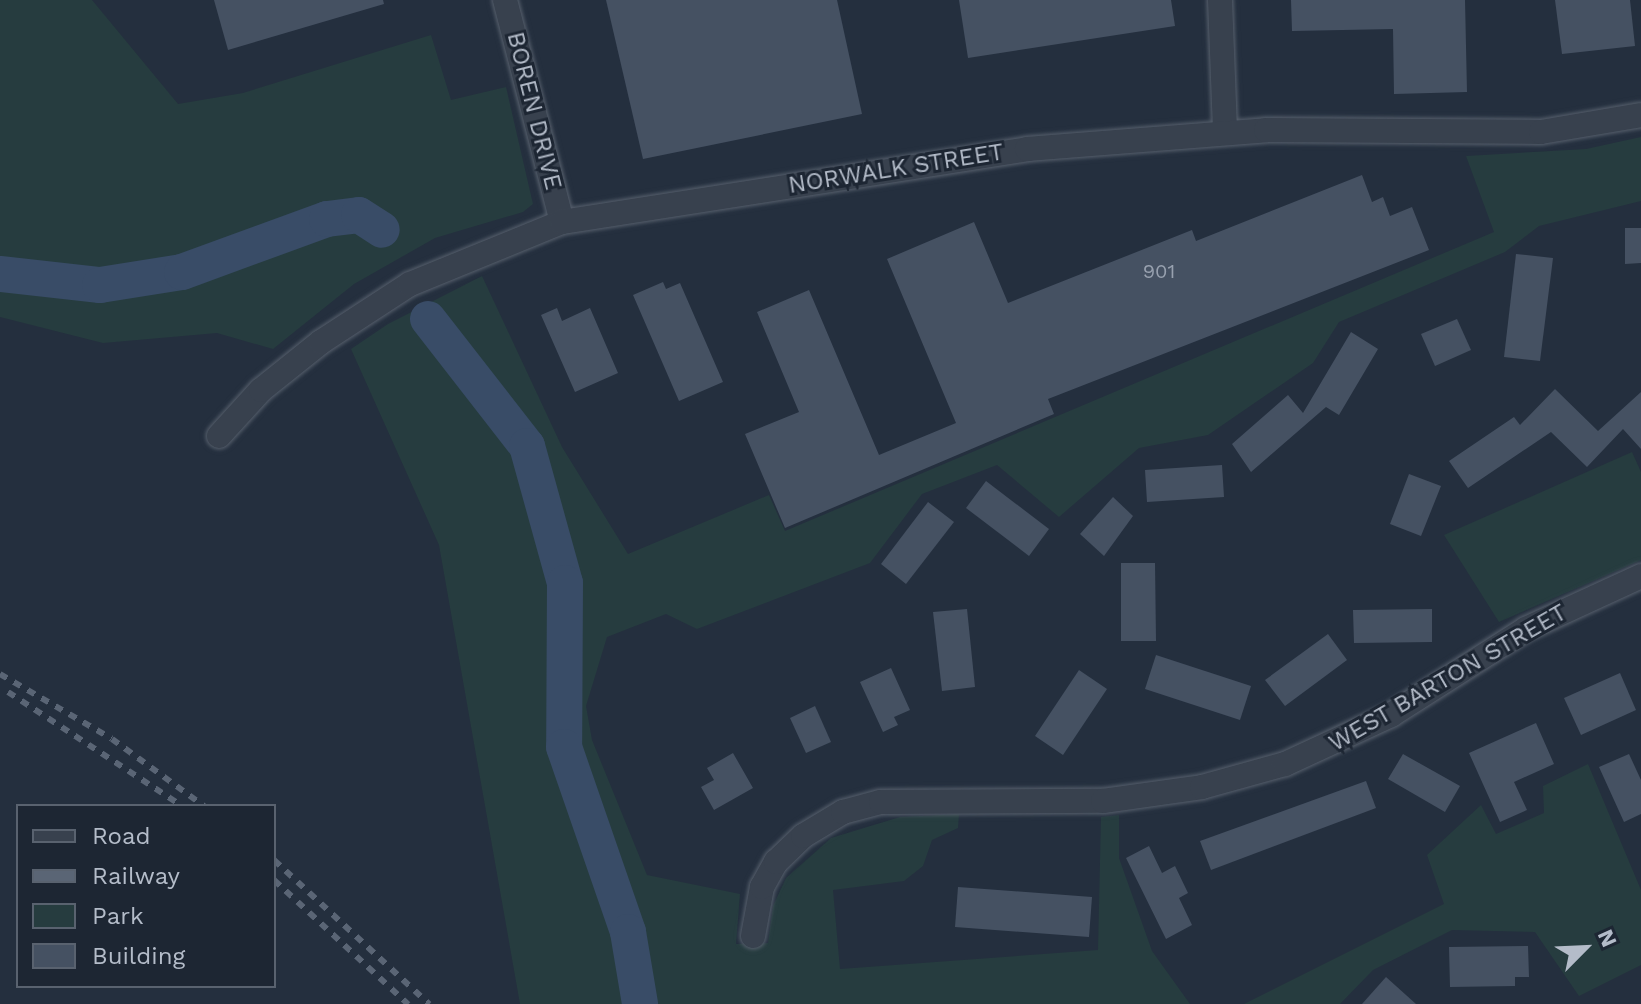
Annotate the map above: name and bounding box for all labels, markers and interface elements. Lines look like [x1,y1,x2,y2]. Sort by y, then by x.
street label: BOREN DRIVE [500,29,568,193]
street label: NORWALK STREET [786,138,1006,200]
house number: 901 [1143,259,1175,283]
street label: WEST BARTON STREET [1324,598,1572,758]
legend [16,804,276,988]
text: Road [92,822,151,850]
text: Railway [92,862,180,890]
text: Park [92,902,144,930]
north arrow [1545,908,1625,988]
text: N [1593,925,1622,951]
text: Building [92,942,185,970]

